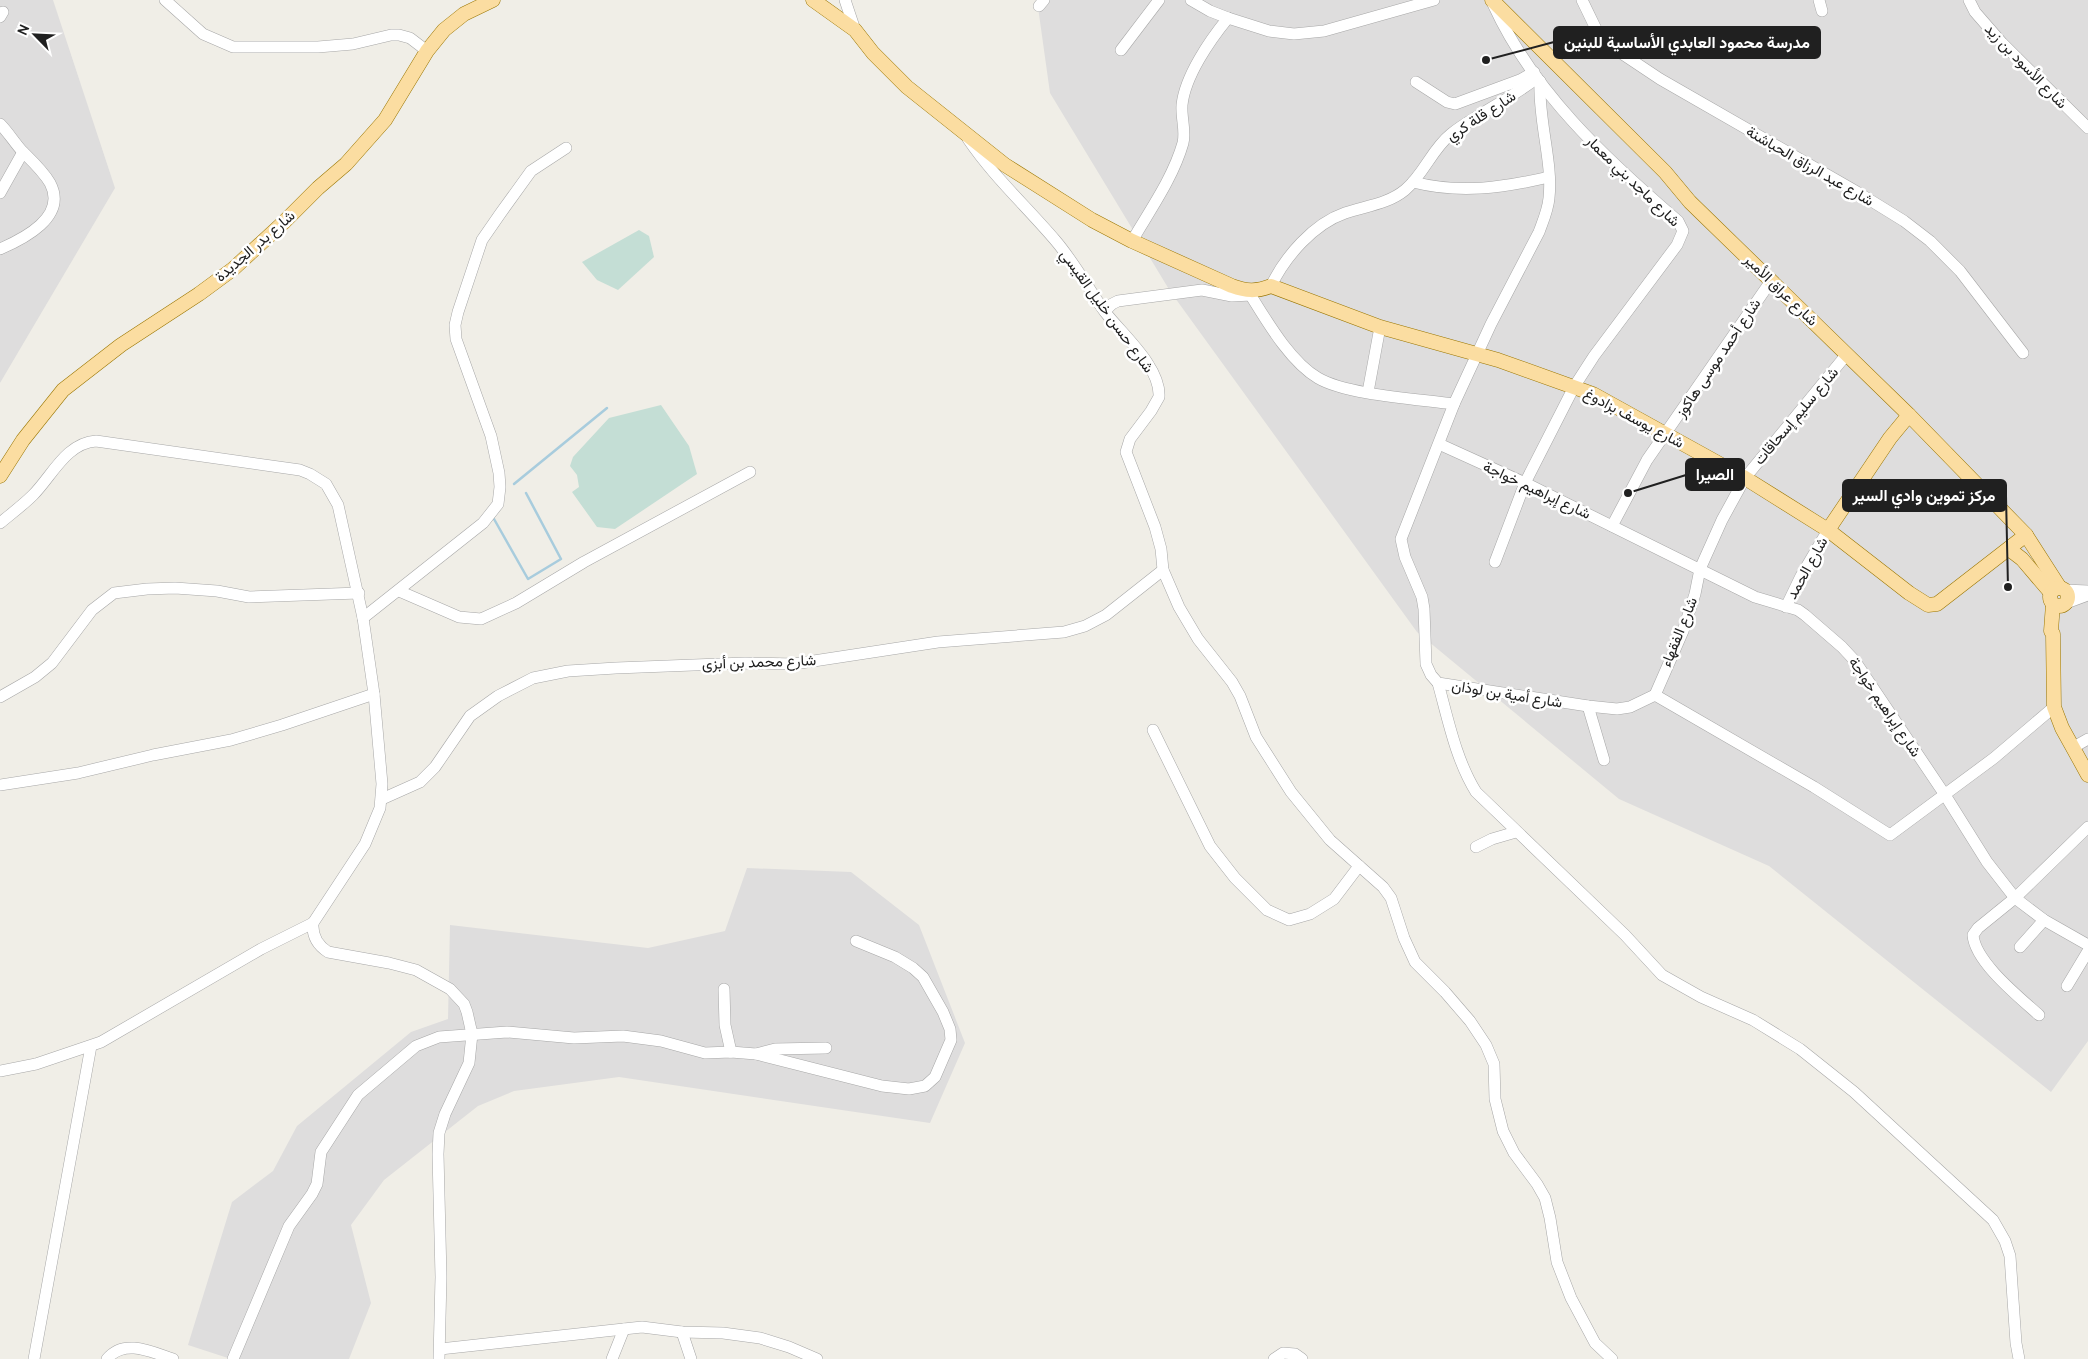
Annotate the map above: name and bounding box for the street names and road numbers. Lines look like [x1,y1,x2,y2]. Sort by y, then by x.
street label: شارع الأسود بن زيد [1980,20,2071,114]
street label: شارع قلة كري [1443,87,1521,149]
street label: شارع عبد الرزاق الحباشنة [1742,122,1877,212]
street label: شارع ماجد بني معمار [1579,131,1684,233]
street label: شارع بدر الجديدة [211,206,300,287]
street label: شارع حسن خليل القيسي [1053,246,1158,379]
street label: شارع عراق الأمير [1738,250,1822,331]
street label: شارع أحمد موسى هاكوز [1671,295,1766,423]
street label: شارع سليم إسحاقات [1750,363,1844,470]
street label: شارع يوسف بزادوغ [1580,384,1687,454]
street label: شارع إبراهيم خواجة [1480,457,1594,525]
street label: شارع الحمد [1783,534,1833,603]
street label: شارع الفقهاء [1657,594,1703,670]
street label: شارع محمد بن أبزى [701,651,817,675]
street label: شارع إبراهيم خواجة [1843,654,1925,762]
street label: شارع أمية بن لوذان [1450,676,1564,714]

